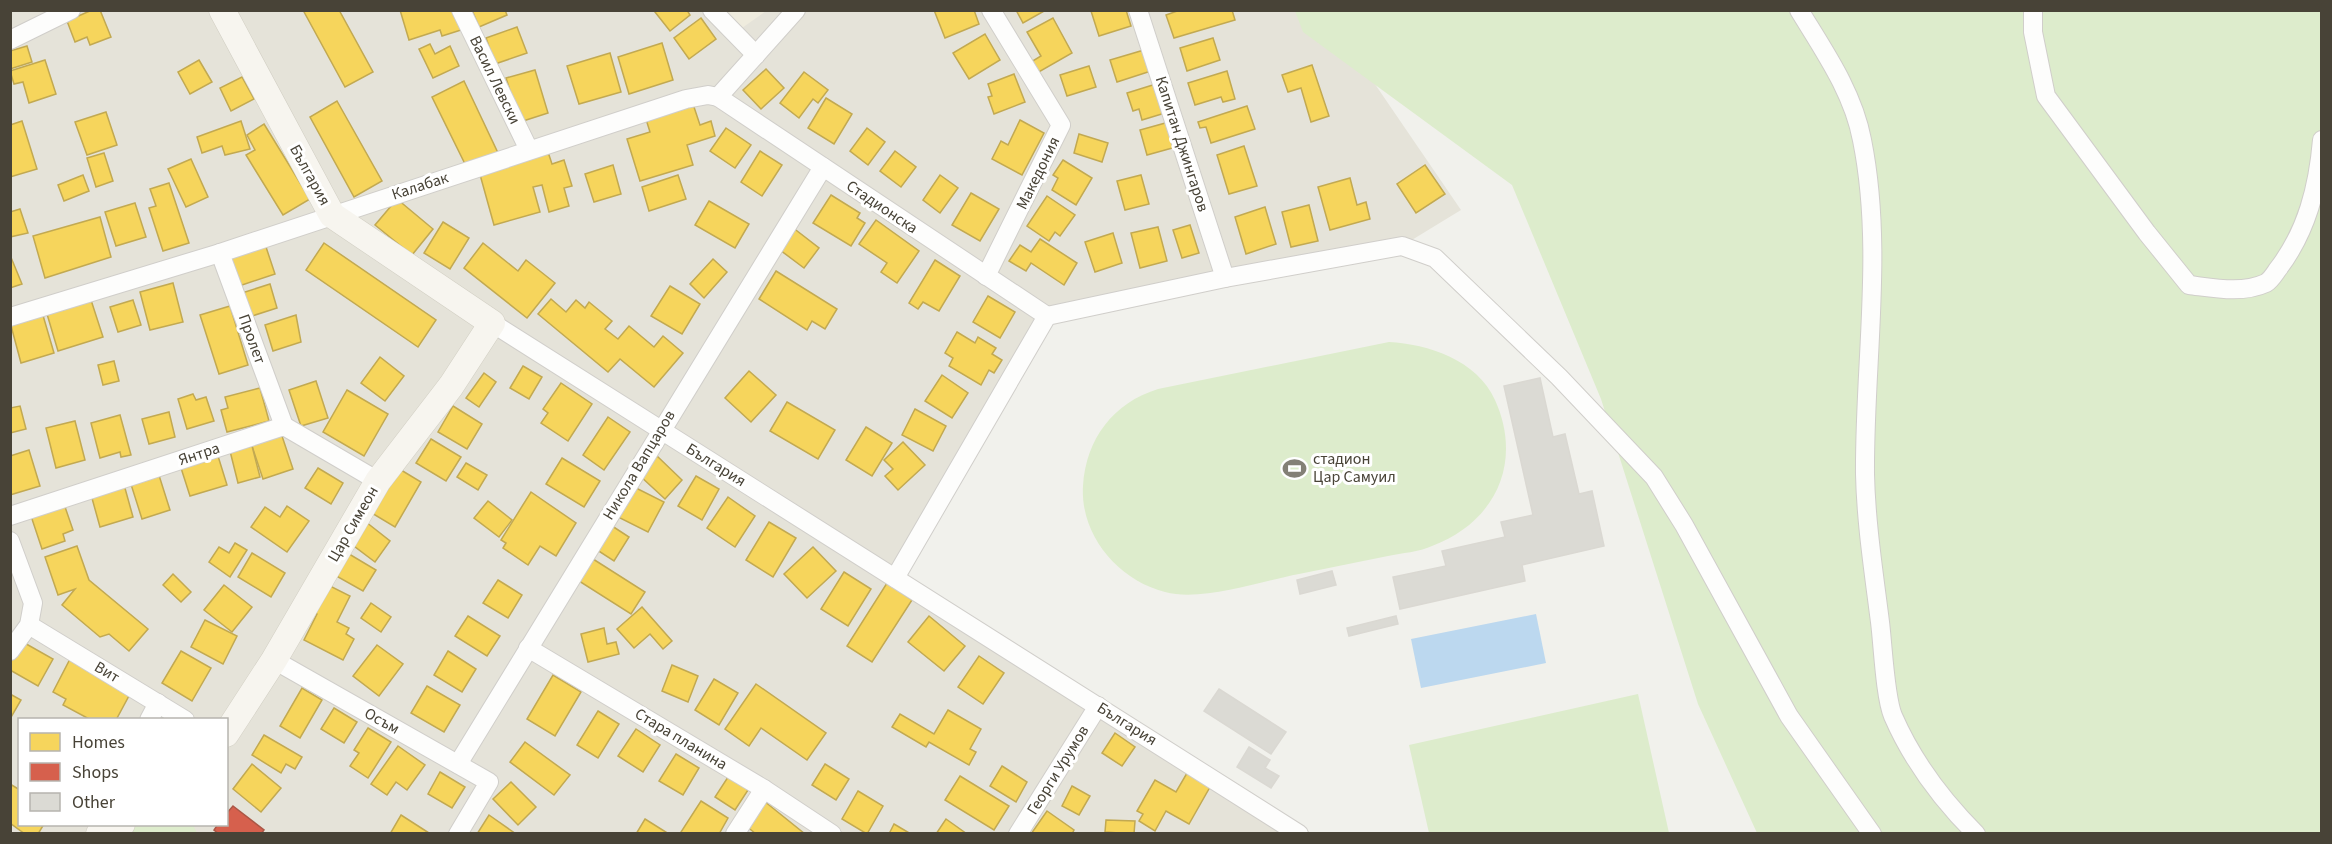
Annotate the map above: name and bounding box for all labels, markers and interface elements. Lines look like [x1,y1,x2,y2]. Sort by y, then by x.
street label: Васил Левски [464,32,526,128]
street label: Капитан Джингаров [1150,73,1214,215]
street label: Македония [1011,133,1065,213]
street label: България [284,140,336,210]
street label: Калабак [389,166,451,205]
street label: Стадионска [842,175,922,239]
street label: Пролет [233,311,271,367]
street label: Никола Вапцаров [597,406,681,524]
street label: Янтра [175,437,223,471]
street label: България [682,438,750,492]
place label: стадион Цар Самуил [1313,448,1396,488]
sports icon: стадион Цар Самуил [1282,455,1308,481]
street label: Цар Симеон [322,482,384,566]
street label: Вит [90,656,124,688]
street label: България [1093,697,1161,751]
street label: Осъм [360,702,404,740]
street label: Стара планина [631,703,731,775]
legend [18,718,228,826]
street label: Георги Урумов [1022,721,1094,819]
text: Homes [72,730,125,755]
text: Shops [72,760,119,785]
text: Other [72,790,116,815]

